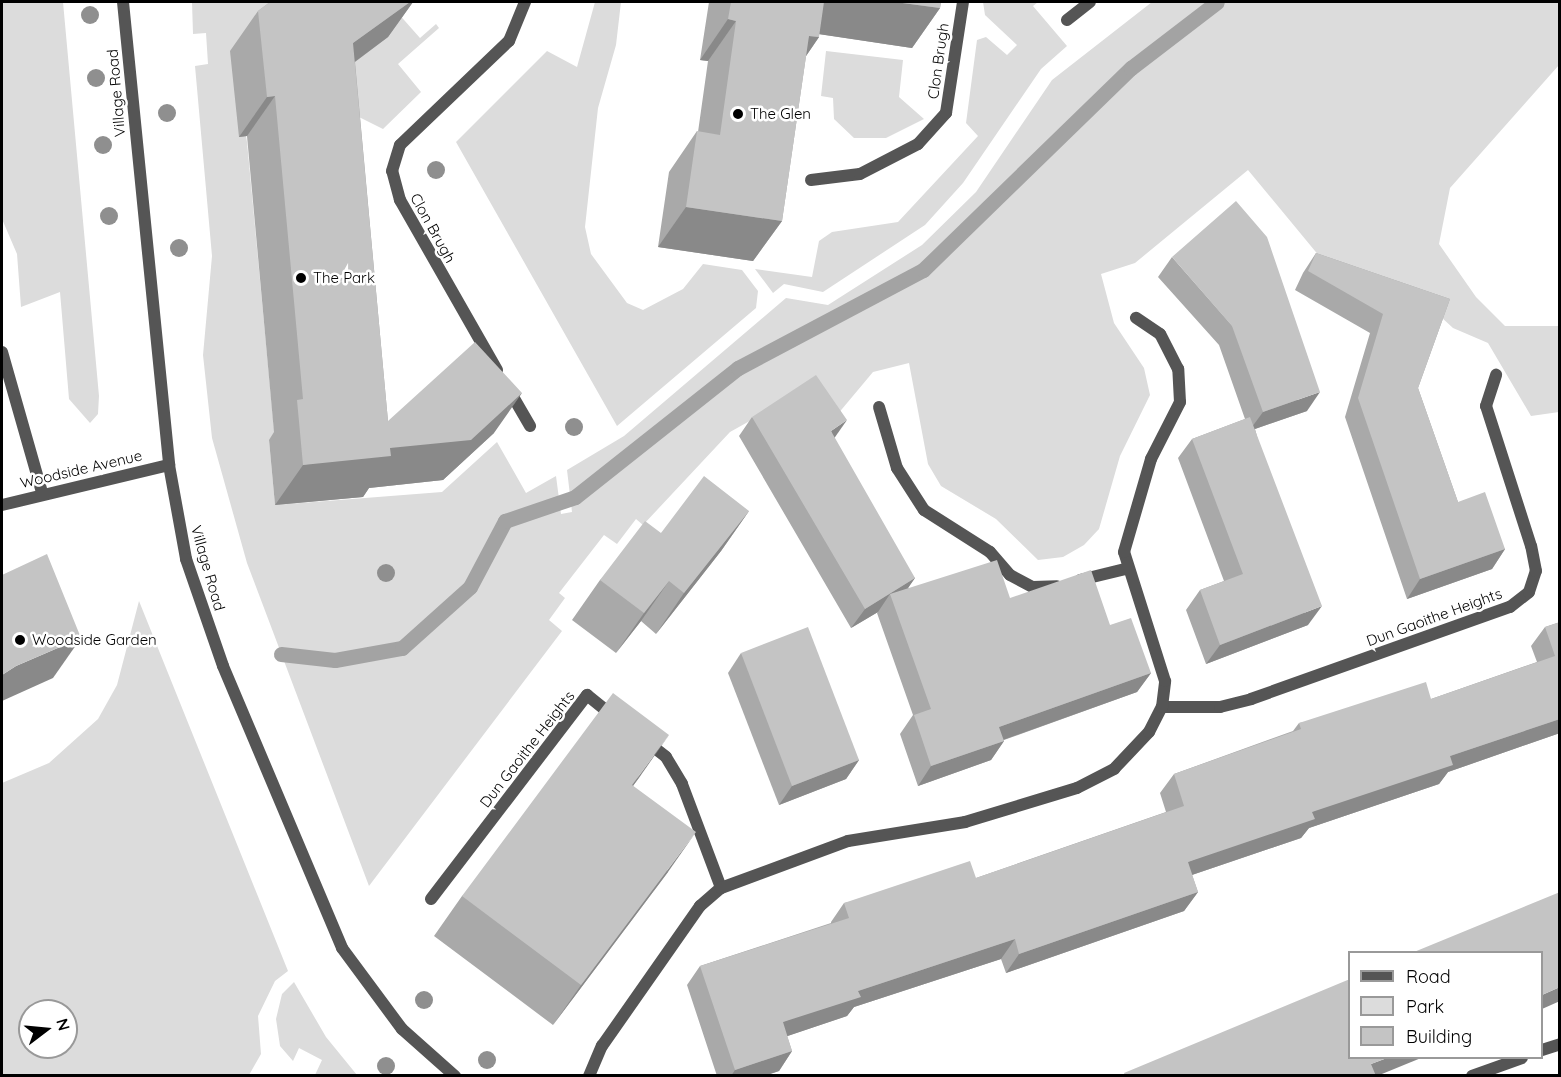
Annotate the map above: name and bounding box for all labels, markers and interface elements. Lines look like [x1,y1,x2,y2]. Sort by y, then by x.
street label: Clon Brugh [924,22,952,100]
street label: Village Road [103,48,129,138]
place label: The Glen [750,105,811,123]
marker: The Glen [731,107,745,121]
street label: Clon Brugh [407,190,459,266]
place label: The Park [313,269,375,287]
marker: The Park [294,271,308,285]
street label: Woodside Avenue [18,446,144,492]
street label: Village Road [187,523,229,613]
street label: Dun Gaoithe Heights [1364,584,1504,650]
place label: Woodside Garden [32,631,157,649]
marker: Woodside Garden [13,633,27,647]
street label: Dun Gaoithe Heights [476,687,578,811]
legend [1348,951,1543,1059]
text: Road [1406,965,1451,988]
text: Park [1406,995,1444,1018]
north arrow [18,999,78,1059]
text: N [52,1016,75,1033]
text: Building [1406,1025,1472,1048]

